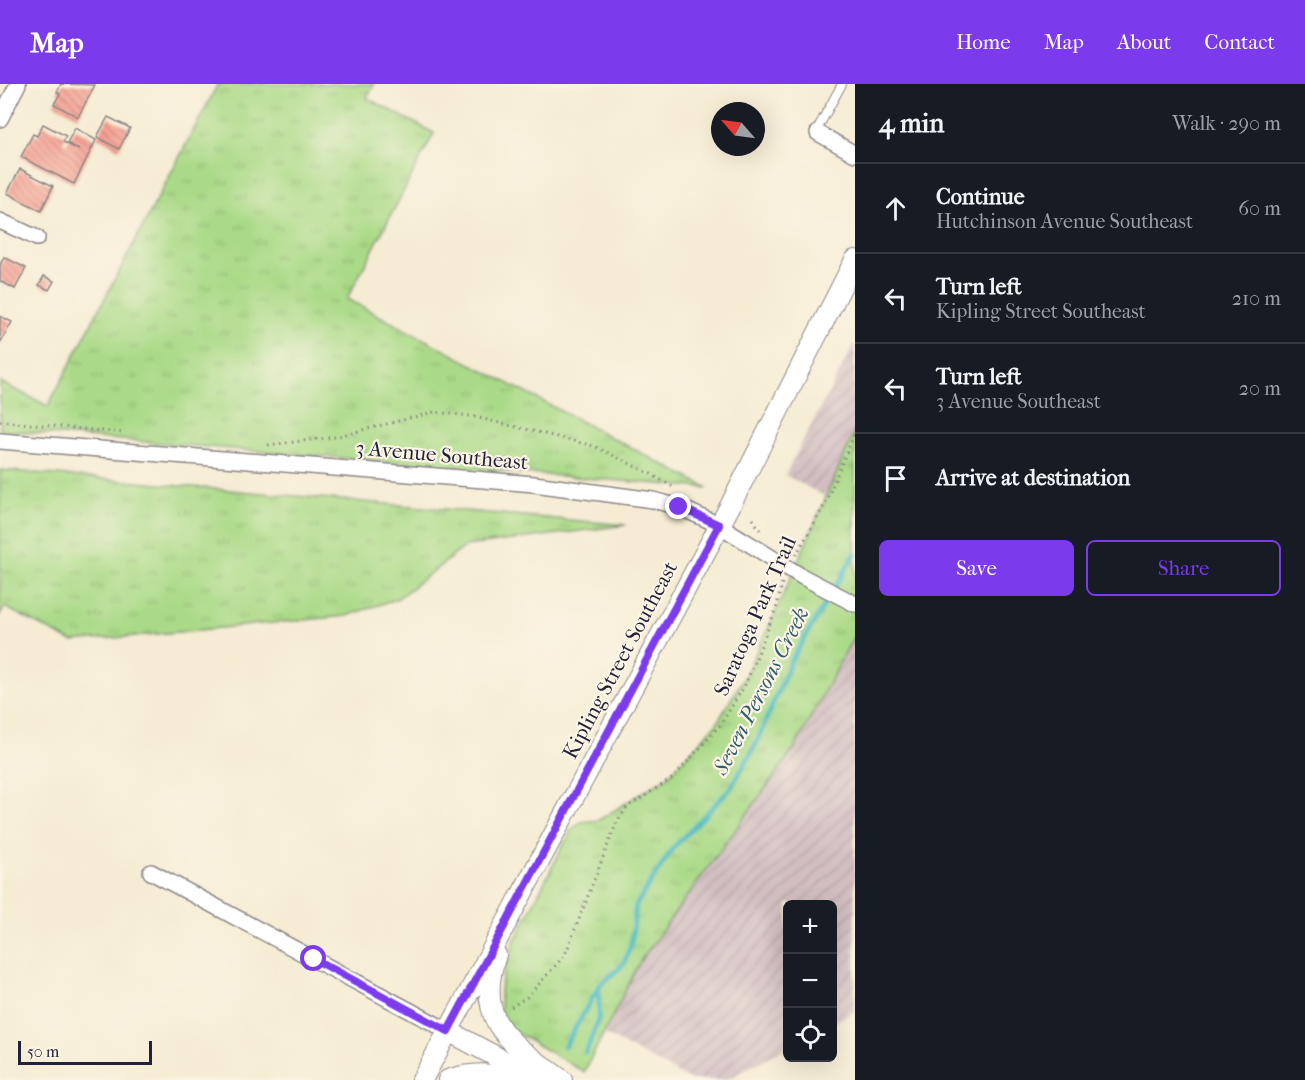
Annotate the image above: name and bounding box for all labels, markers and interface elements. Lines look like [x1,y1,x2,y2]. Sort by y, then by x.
text: Map [30,26,84,59]
text: Home [956,30,1011,54]
text: Map [1044,30,1084,54]
text: About [1117,30,1171,54]
text: Contact [1204,30,1275,54]
north arrow [711,102,765,156]
text: 4 min [879,108,944,139]
text: Walk · 290 m [1172,112,1281,135]
text: Continue [936,184,1025,210]
icon: ahead [879,192,912,225]
text: 60 m [1238,197,1281,220]
text: Hutchinson Avenue Southeast [936,210,1193,233]
text: Turn left [936,274,1022,300]
icon: left [879,282,912,315]
text: 210 m [1232,287,1281,310]
text: Kipling Street Southeast [936,300,1146,323]
text: Turn left [936,364,1022,390]
icon: left [879,372,912,405]
text: 20 m [1239,377,1281,400]
text: 3 Avenue Southeast [936,390,1101,413]
street label: 3 Avenue Southeast [355,436,530,475]
icon: arrive [879,462,912,495]
text: Arrive at destination [936,465,1130,491]
route end [665,493,691,519]
street label: Saratoga Park Trail [709,532,801,700]
button: Save [879,540,1074,596]
button: Share [1086,540,1281,596]
street label: Kipling Street Southeast [558,557,683,763]
water label: Seven Persons Creek [707,603,815,780]
map controls [783,900,837,1062]
button: + [783,900,837,954]
route start [300,945,326,971]
button: − [783,954,837,1008]
button: locate [783,1008,837,1062]
scale bar [18,1038,152,1066]
text: 50 m [27,1042,59,1061]

